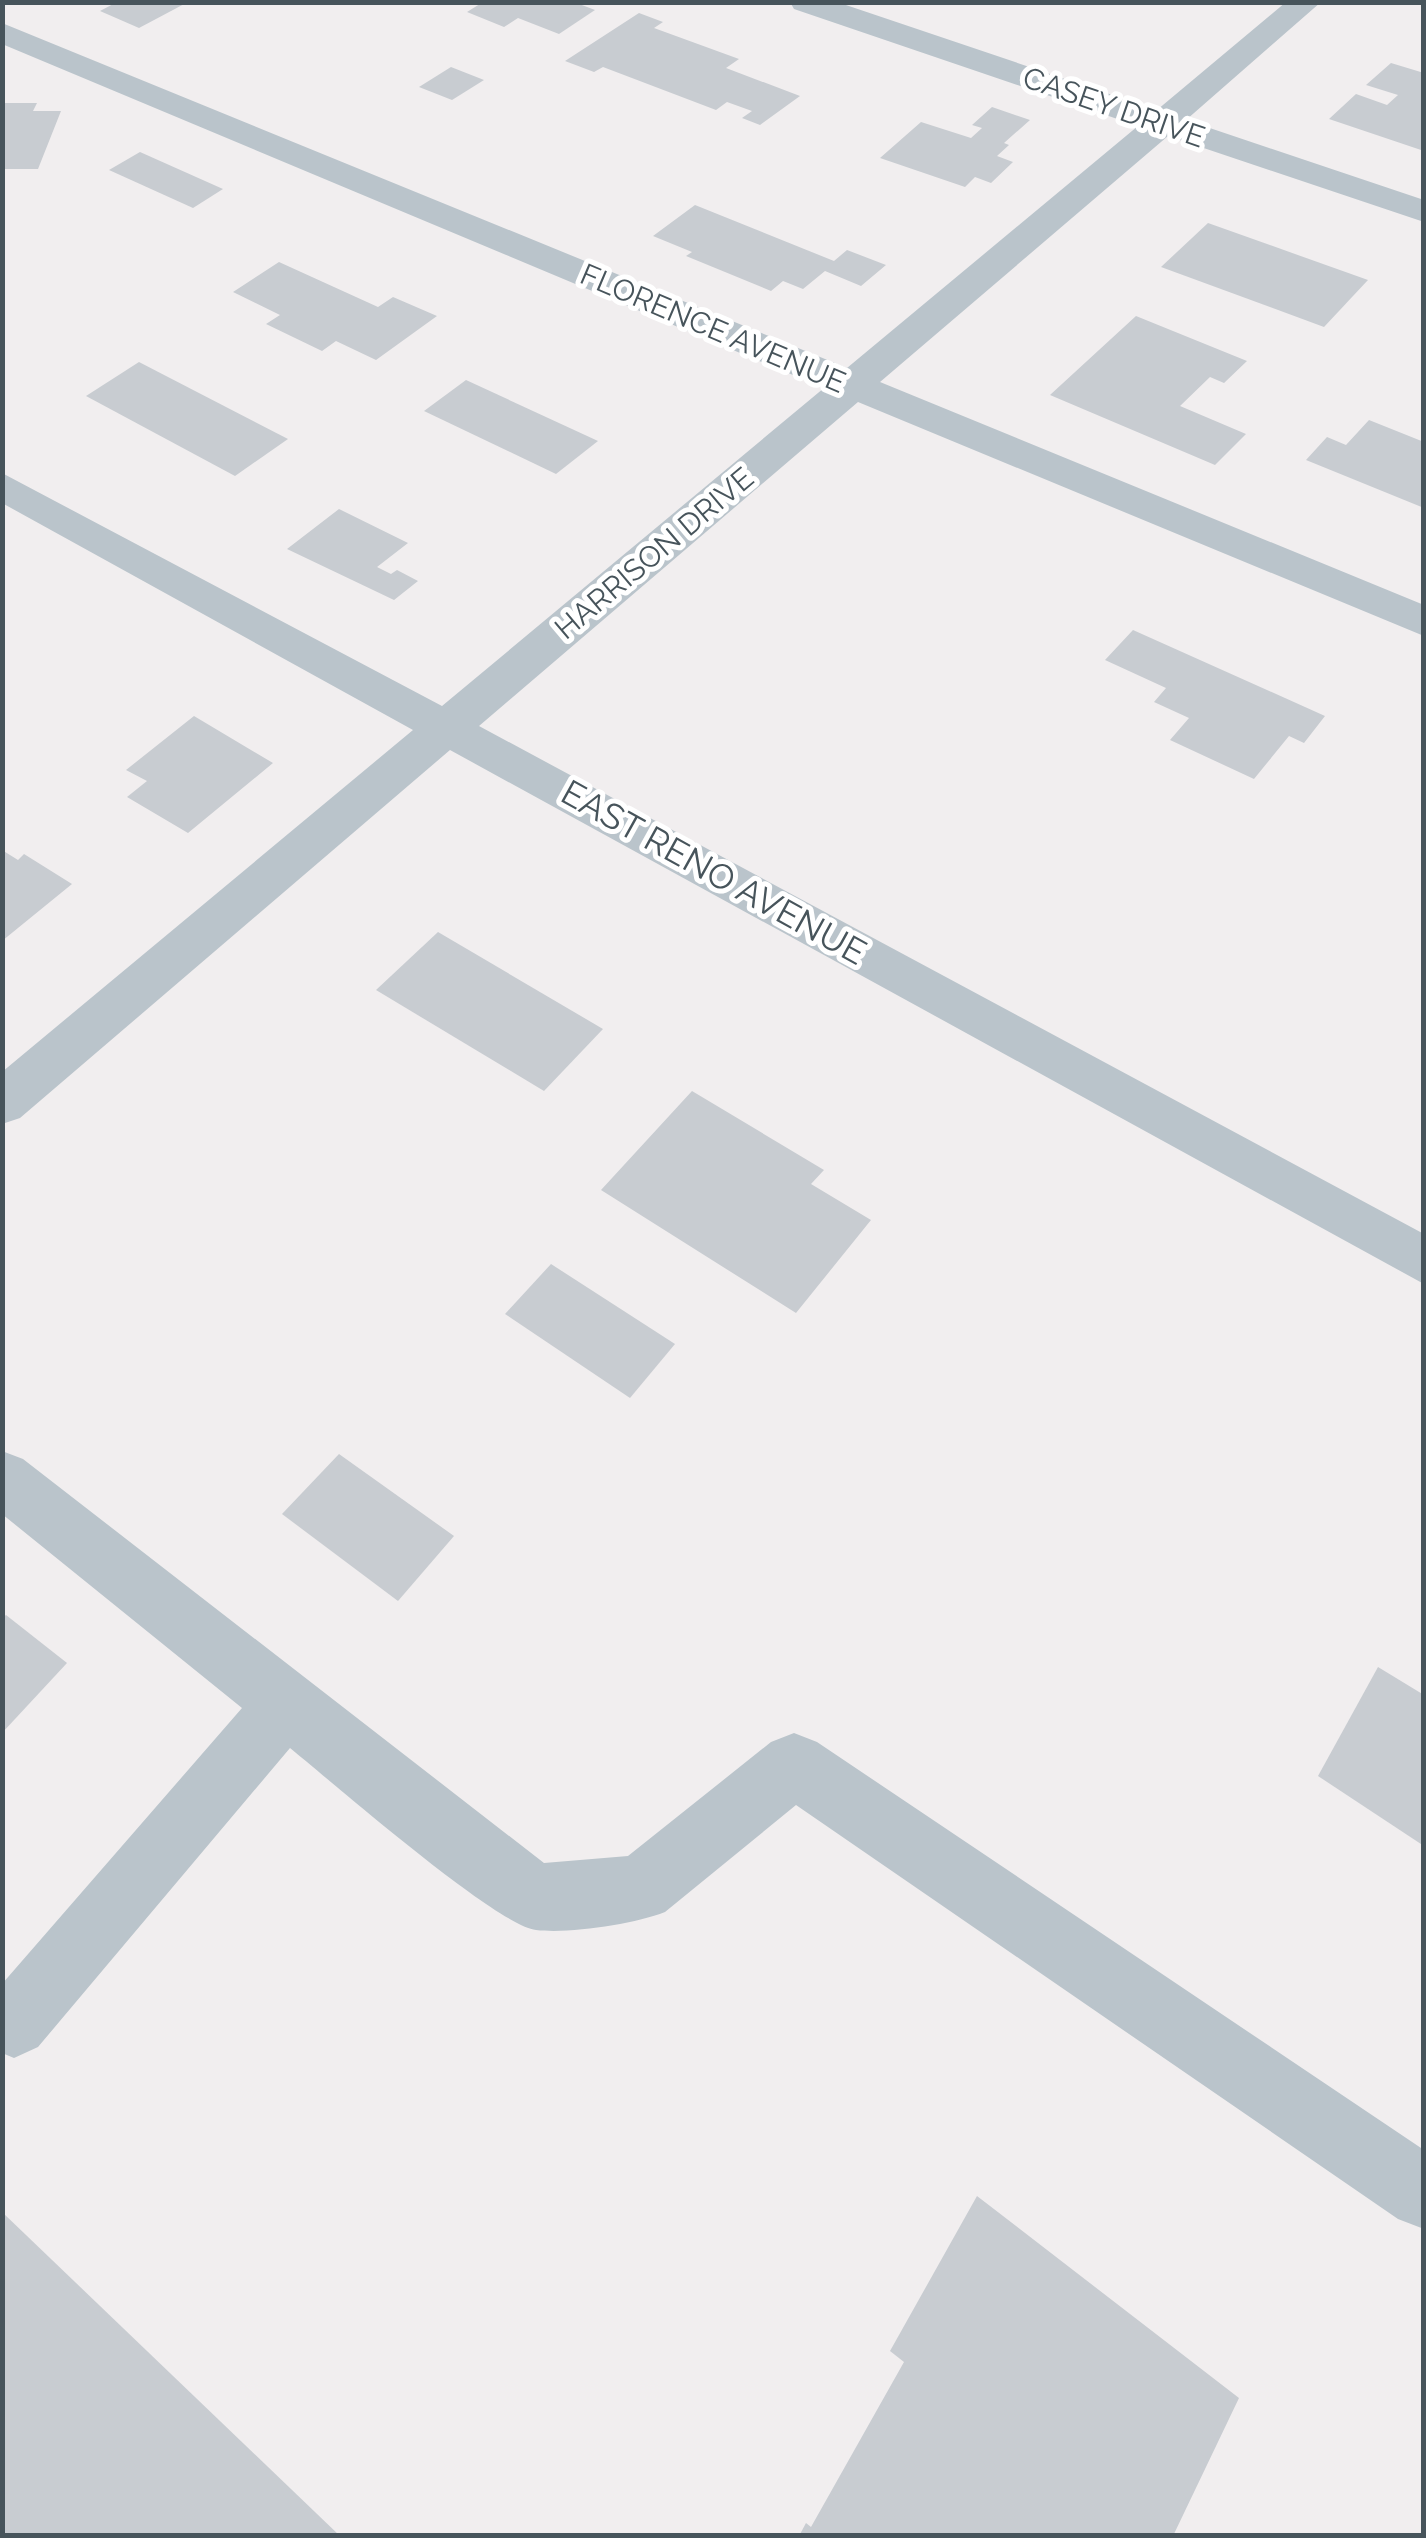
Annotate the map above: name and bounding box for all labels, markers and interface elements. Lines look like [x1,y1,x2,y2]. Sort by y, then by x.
street label: CASEY DRIVE [1019,60,1209,154]
street label: FLORENCE AVENUE [575,256,851,400]
street label: HARRISON DRIVE [548,460,760,646]
street label: EAST RENO AVENUE [555,771,873,973]

